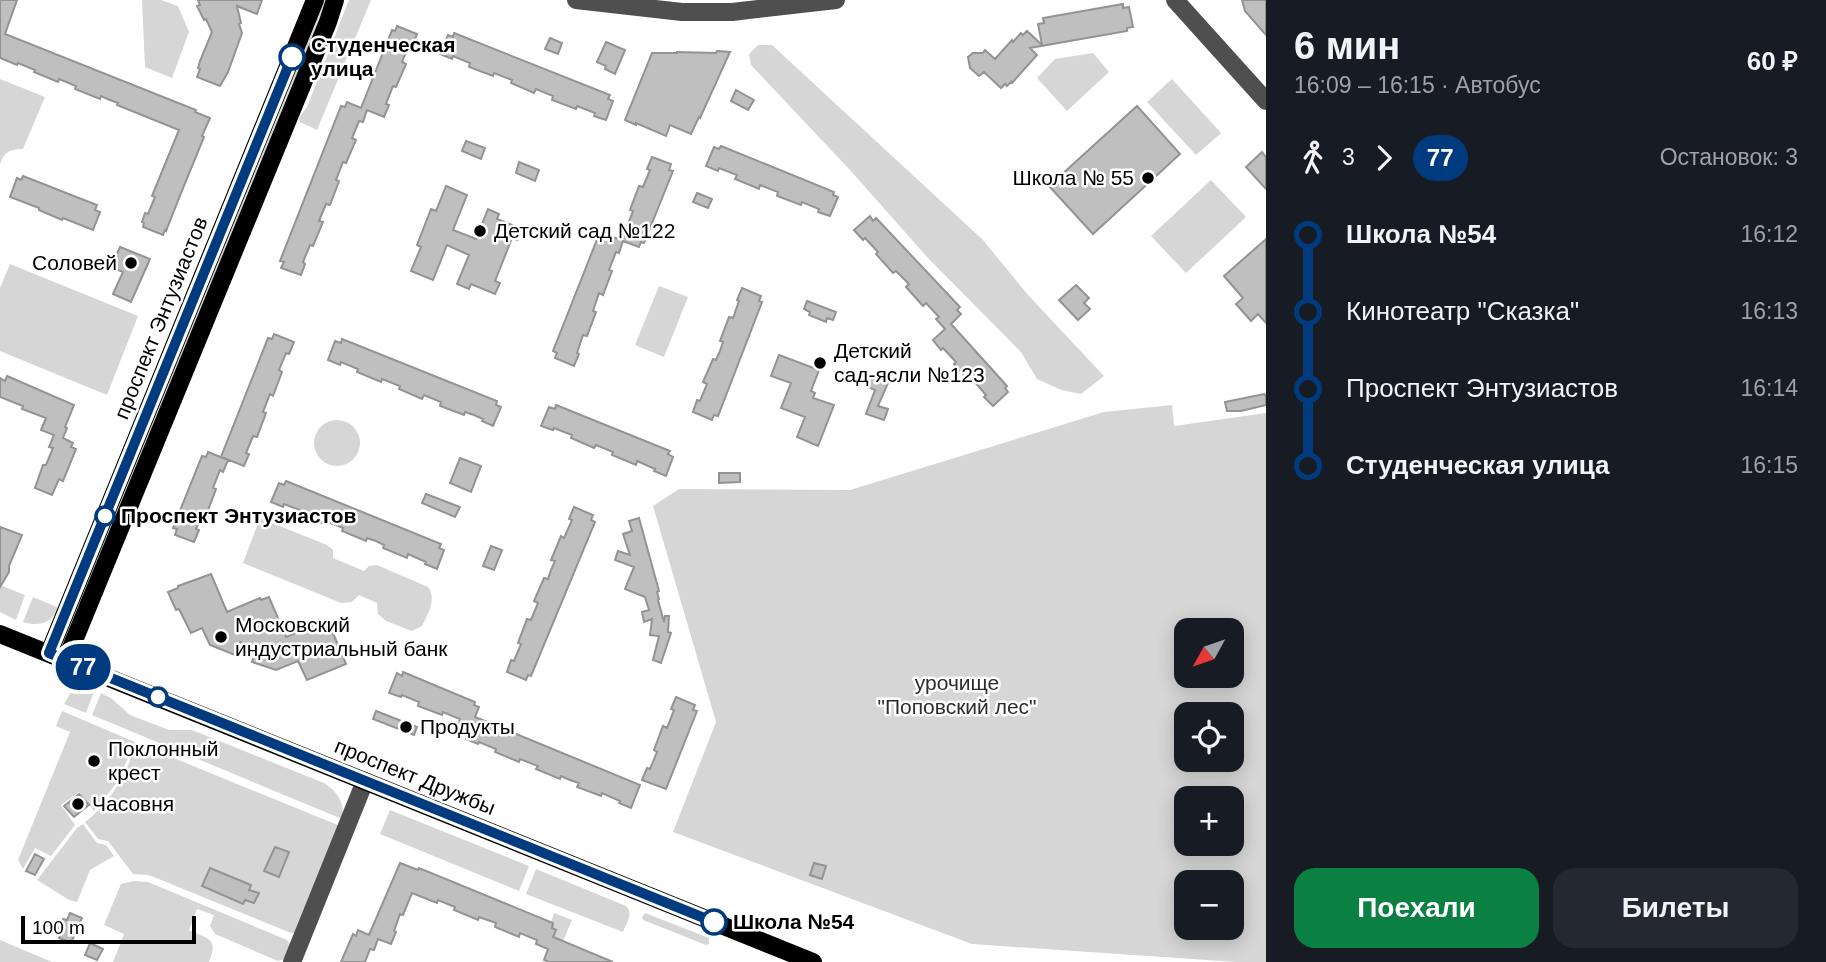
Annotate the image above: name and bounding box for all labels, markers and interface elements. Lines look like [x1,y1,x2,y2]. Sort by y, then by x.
text: 6 мин [1294,25,1400,67]
place label: Студенческая улица [311,33,456,80]
marker: Студенческая улица [279,44,305,70]
text: 60 ₽ [1747,46,1798,76]
text: 16:09 – 16:15 · Автобус [1294,72,1541,98]
icon: walk [1294,139,1332,177]
icon: forward [1365,139,1403,177]
text: 3 [1342,144,1355,170]
text: 77 [1427,144,1454,171]
text: Остановок: 3 [1660,144,1798,170]
place label: Школа № 55 [1013,166,1134,189]
marker: Школа № 55 [1140,170,1156,186]
street label: проспект Энтузиастов [109,213,212,422]
place label: Детский сад №122 [494,219,675,242]
text: Школа №54 [1346,219,1496,249]
text: 16:12 [1740,221,1798,247]
marker: Детский сад №122 [472,223,488,239]
place label: Соловей [32,251,117,274]
marker: Соловей [123,255,139,271]
text: Кинотеатр "Сказка" [1346,296,1579,326]
text: 16:13 [1740,298,1798,324]
place label: Детский сад-ясли №123 [834,339,985,386]
marker: Детский сад-ясли №123 [812,355,828,371]
text: Проспект Энтузиастов [1346,373,1618,403]
text: 16:14 [1740,375,1798,401]
text: Студенческая улица [1346,450,1610,480]
text: 16:15 [1740,452,1798,478]
place label: Проспект Энтузиастов [121,504,357,527]
marker: Проспект Энтузиастов [95,506,115,526]
place label: Московский индустриальный банк [235,613,448,660]
north arrow [1174,618,1244,688]
map controls [1174,618,1244,940]
marker: Московский индустриальный банк [213,629,229,645]
line badge: 77 [52,644,114,690]
text: 77 [70,653,96,680]
park label: урочище "Поповский лес" [877,671,1037,718]
unlabelled marker [148,687,168,707]
button: locate [1174,702,1244,772]
place label: Продукты [420,715,515,738]
marker: Продукты [398,719,414,735]
street label: проспект Дружбы [332,734,499,819]
place label: Поклонный крест [108,737,218,784]
marker: Поклонный крест [86,753,102,769]
button: + [1174,786,1244,856]
place label: Часовня [92,792,174,815]
marker: Часовня [70,796,86,812]
button: Поехали [1294,868,1539,948]
button: Билеты [1553,868,1798,948]
button: − [1174,870,1244,940]
marker: Школа №54 [701,909,727,935]
place label: Школа №54 [733,910,855,933]
scale bar [21,913,196,945]
text: 100 m [32,917,85,938]

